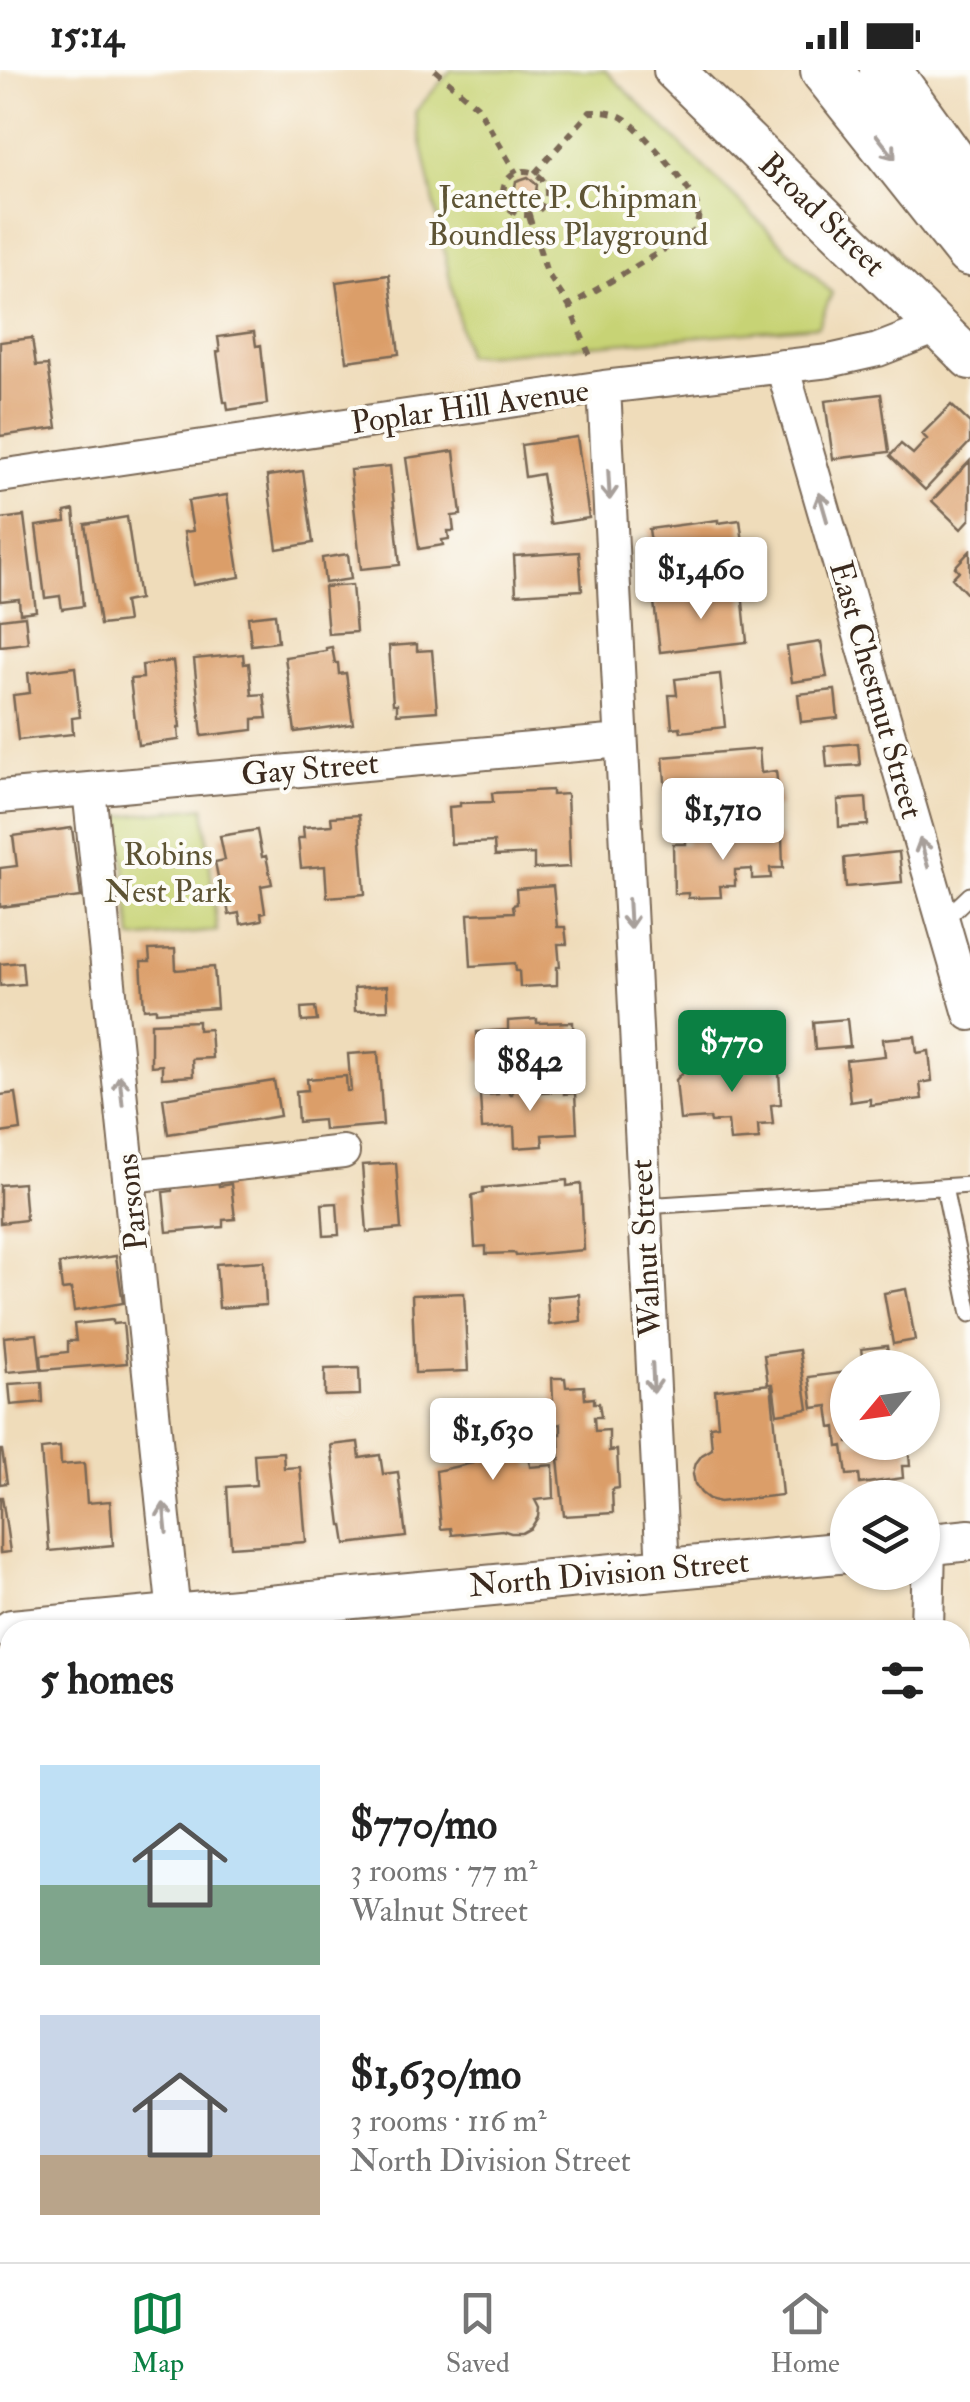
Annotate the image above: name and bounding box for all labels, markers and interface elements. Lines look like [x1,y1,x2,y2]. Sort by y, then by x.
text: 15:14 [50,11,124,59]
one-way arrow [875,133,896,160]
street label: Broad Street [750,145,894,285]
park label: Jeanette P. Chipman Boundless Playground [428,178,708,255]
street label: Poplar Hill Avenue [349,371,591,443]
one-way arrow [600,468,619,500]
one-way arrow [813,492,831,523]
pin: $1,460 [620,537,782,622]
text: $1,460 [657,549,745,589]
street label: East Chestnut Street [820,557,932,823]
street label: Gay Street [240,743,380,795]
pin: $1,710 [642,778,804,863]
text: $1,710 [684,790,762,830]
park label: Robins Nest Park [104,835,232,912]
one-way arrow [913,837,932,869]
one-way arrow [620,898,639,930]
pin: $770 [673,1010,791,1095]
text: $770 [700,1022,764,1062]
pin: $842 [471,1029,589,1114]
text: $842 [497,1041,563,1081]
one-way arrow [111,1074,130,1107]
street label: Parsons [107,1152,157,1252]
street label: Walnut Street [621,1158,671,1339]
north arrow [830,1350,940,1460]
map controls [830,1350,940,1590]
one-way arrow [644,1362,663,1394]
pin: $1,630 [412,1398,574,1483]
text: $1,630 [452,1410,534,1450]
button: layers [830,1480,940,1590]
one-way arrow [155,1502,174,1534]
street label: North Division Street [467,1542,751,1606]
icon: filters [875,1653,930,1708]
text: 5 homes [40,1654,174,1706]
text: $770/mo [350,1799,497,1851]
icon: home [120,1805,240,1925]
text: 3 rooms · 77 m² [350,1851,537,1891]
text: Walnut Street [350,1891,528,1931]
text: $1,630/mo [350,2049,521,2101]
icon: home [120,2055,240,2175]
text: 3 rooms · 116 m² [350,2101,547,2141]
text: North Division Street [350,2141,631,2181]
tab: Map [130,2286,185,2381]
tab: Saved [446,2286,510,2381]
tab: Home [770,2286,840,2381]

